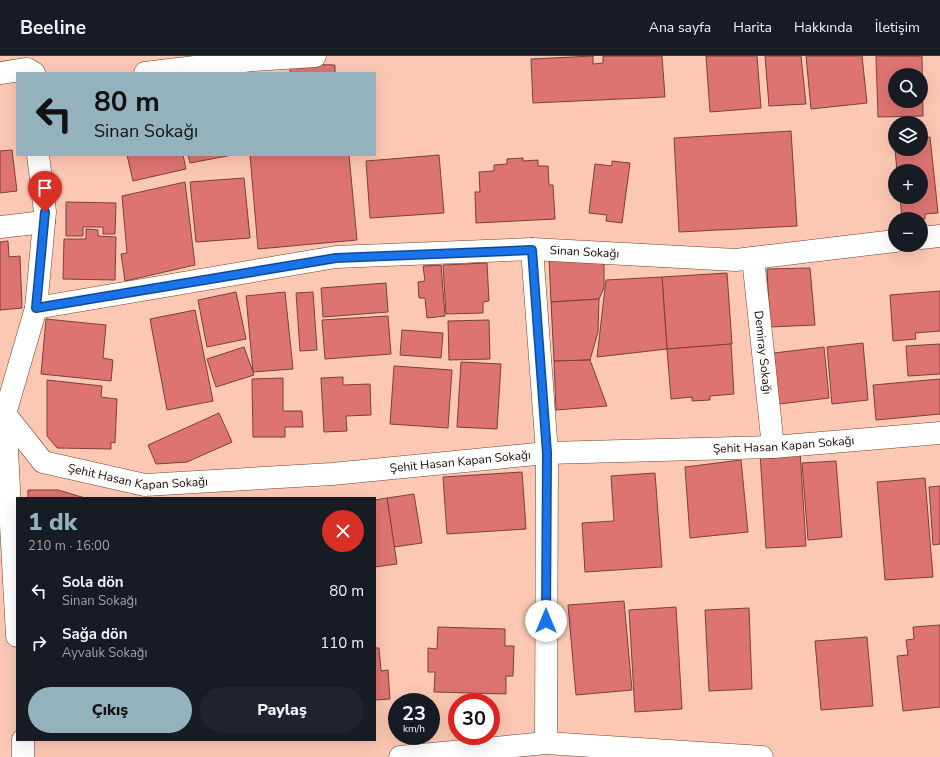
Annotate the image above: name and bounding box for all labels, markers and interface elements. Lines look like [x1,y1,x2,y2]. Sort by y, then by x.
text: Beeline [20,15,86,41]
text: Ana sayfa [649,18,711,37]
text: Harita [733,18,772,37]
text: Hakkında [794,18,853,37]
text: İletişim [875,18,920,37]
map controls [888,68,928,252]
button: search [888,68,928,108]
text: 80 m [94,83,160,121]
icon: left [28,88,80,140]
button: layers [888,116,928,156]
text: Sinan Sokağı [94,119,198,143]
button: + [888,164,928,204]
pin [28,171,62,212]
icon: arrive [34,177,56,199]
button: − [888,212,928,252]
street label: Sinan Sokağı [549,242,620,262]
street label: Demiray Sokağı [751,310,775,395]
street label: Şehit Hasan Kapan Sokağı [713,432,855,457]
street label: Şehit Hasan Kapan Sokağı [389,447,531,476]
street label: Şehit Hasan Kapan Sokağı [66,460,208,493]
text: 1 dk [28,506,77,538]
button: close [322,510,364,552]
text: 210 m · 16:00 [28,537,110,555]
text: Sola dön [62,572,124,592]
icon: left [28,580,50,602]
text: 80 m [329,581,364,601]
text: Sinan Sokağı [62,592,137,610]
position arrow [525,600,567,642]
text: Sağa dön [62,624,127,644]
icon: right [28,632,50,654]
text: 110 m [320,633,364,653]
text: Ayvalık Sokağı [62,644,147,662]
button: Çıkış [28,687,192,733]
button: Paylaş [200,687,364,733]
speed limit sign: 30 [448,693,500,745]
text: 23 [402,700,426,727]
text: km/h [403,722,425,736]

